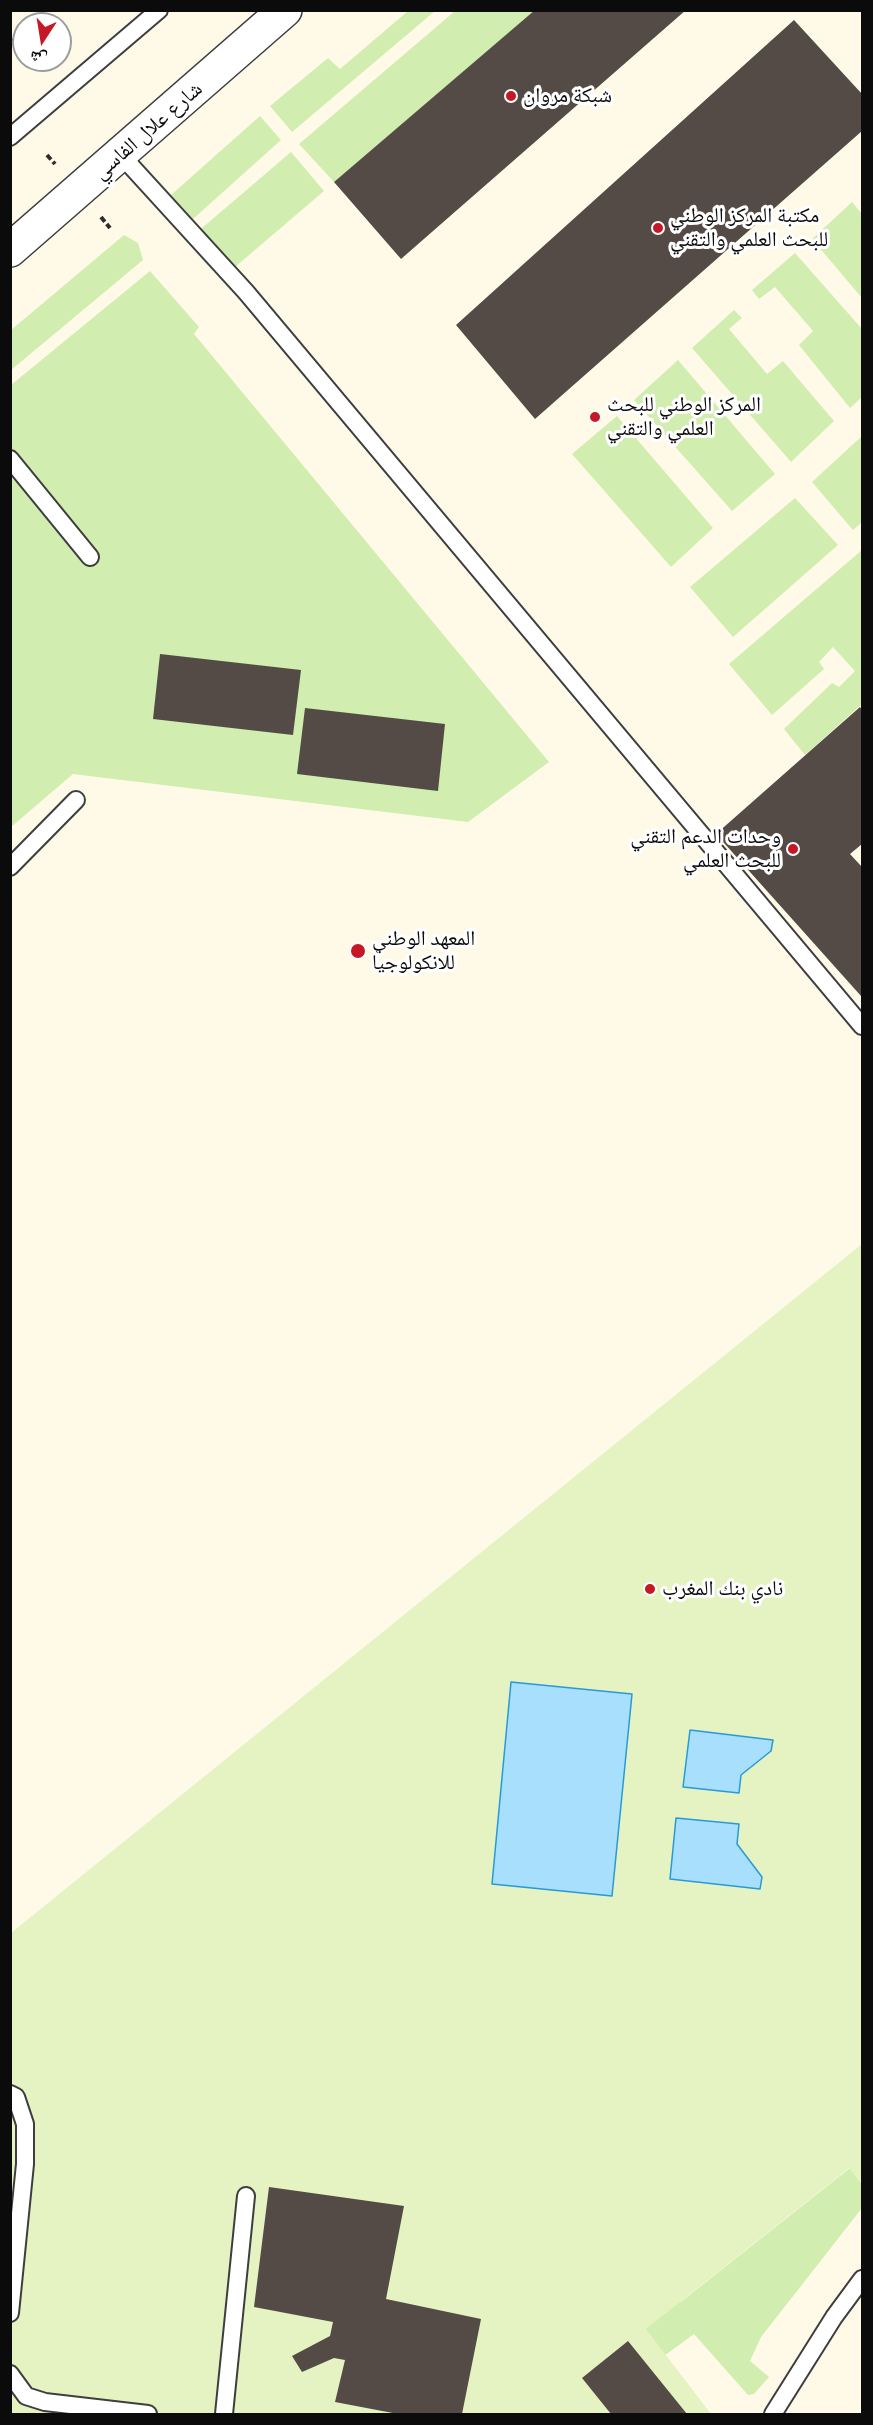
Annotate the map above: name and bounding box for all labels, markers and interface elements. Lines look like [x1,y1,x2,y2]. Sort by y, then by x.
north arrow [12,12,72,72]
text: ش [28,47,49,69]
street label: شارع علال الفاسي [88,77,208,185]
place label: شبكة مروان [523,83,612,109]
marker: شبكة مروان [504,89,518,103]
place label: مكتبة المركز الوطني للبحث العلمي والتقني [670,203,828,253]
marker: مكتبة المركز الوطني للبحث العلمي والتقني [651,221,665,235]
place label: المركز الوطني للبحث العلمي والتقني [607,392,761,442]
marker: المركز الوطني للبحث العلمي والتقني [588,410,602,424]
place label: وحدات الدعم التقني للبحث العلمي [630,824,781,874]
marker: وحدات الدعم التقني للبحث العلمي [786,842,800,856]
place label: المعهد الوطني للانكولوجيا [372,926,475,976]
marker: المعهد الوطني للانكولوجيا [349,942,367,960]
place label: نادي بنك المغرب [662,1576,783,1602]
marker: نادي بنك المغرب [643,1582,657,1596]

